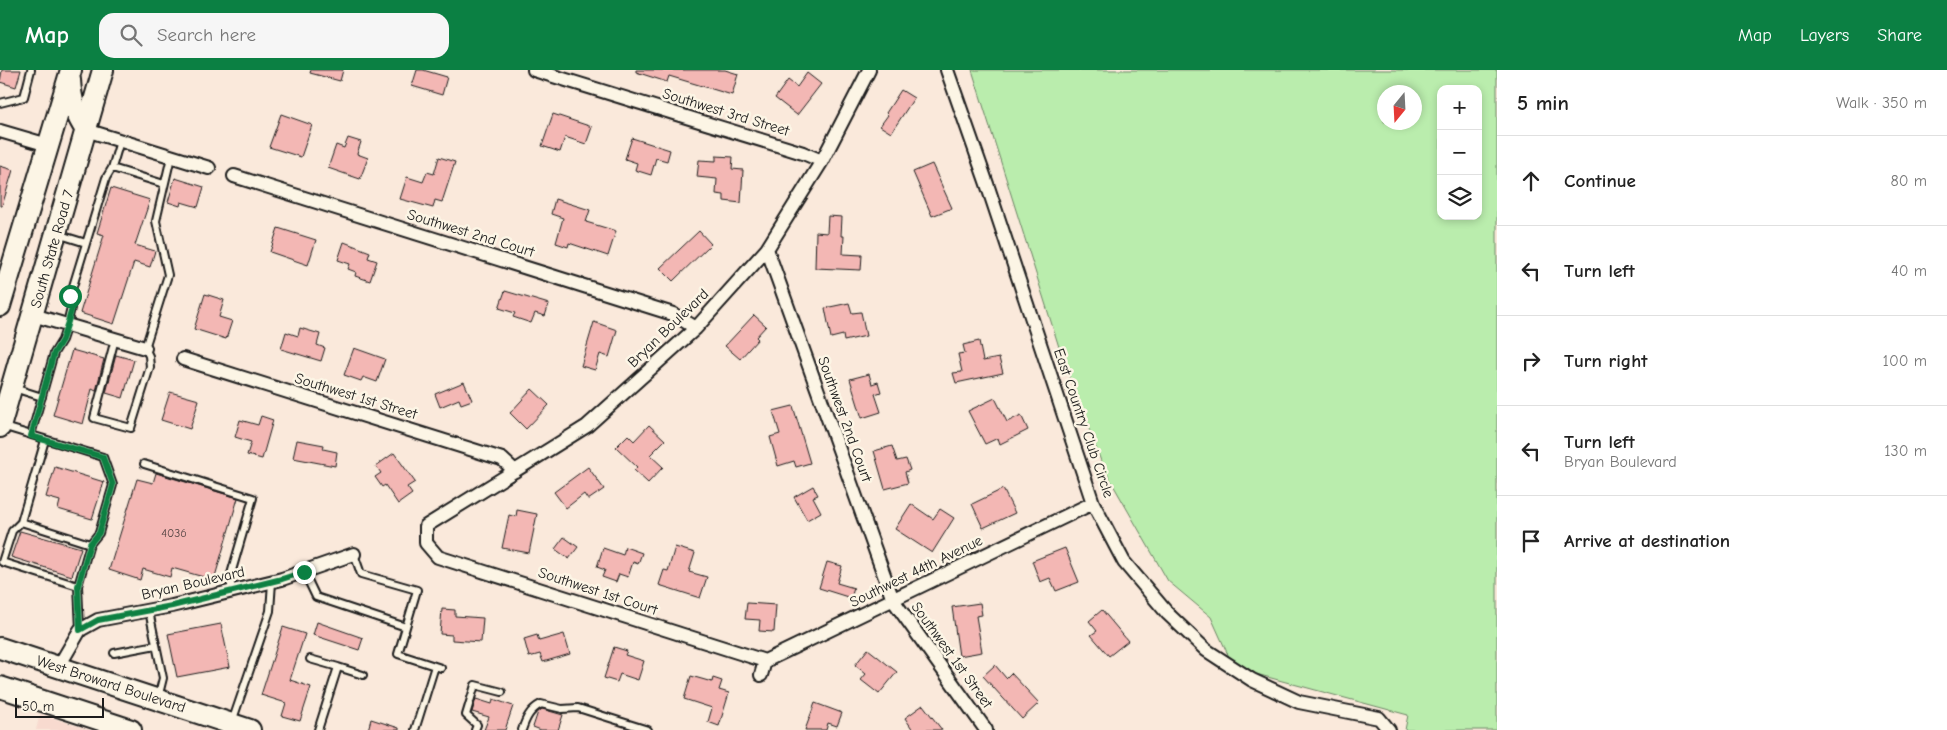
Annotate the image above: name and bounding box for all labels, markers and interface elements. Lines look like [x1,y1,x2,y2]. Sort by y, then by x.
search box [99,13,449,58]
text: Map [25,21,69,49]
icon: search [117,21,145,49]
text: Search here [157,24,256,46]
text: Map [1738,25,1772,46]
text: Layers [1800,25,1849,46]
text: Share [1877,25,1922,46]
street label: Southwest 3rd Street [660,84,792,140]
north arrow [1377,85,1422,130]
map controls [1437,85,1482,220]
button: + [1437,85,1482,130]
text: 5 min [1517,91,1569,115]
text: Walk · 350 m [1836,94,1927,112]
button: − [1437,130,1482,175]
icon: ahead [1517,167,1545,195]
text: Continue [1564,170,1636,192]
text: 80 m [1890,172,1927,190]
button: layers [1437,175,1482,220]
street label: South State Road 7 [27,188,77,310]
street label: Southwest 2nd Court [405,205,537,261]
icon: left [1517,257,1545,285]
text: Turn left [1564,260,1635,282]
text: 40 m [1891,262,1927,280]
route start [59,285,82,308]
street label: Bryan Boulevard [624,285,712,371]
street label: East Country Club Circle [1050,346,1118,500]
icon: right [1517,347,1545,375]
text: Turn right [1564,350,1648,372]
text: 100 m [1883,352,1927,370]
street label: Southwest 2nd Court [814,354,876,485]
street label: Southwest 1st Street [293,369,420,423]
text: Turn left [1564,431,1635,453]
icon: left [1517,437,1545,465]
text: 130 m [1884,442,1927,460]
text: Bryan Boulevard [1564,453,1677,471]
house number: 4036 [161,526,187,540]
icon: arrive [1517,527,1545,555]
text: Arrive at destination [1564,530,1730,552]
street label: Southwest 44th Avenue [847,531,986,611]
route end [293,561,316,584]
street label: Bryan Boulevard [140,562,246,604]
street label: Southwest 1st Court [536,563,661,619]
street label: Southwest 1st Street [907,598,997,712]
street label: West Broward Boulevard [34,651,188,717]
scale bar [15,695,104,718]
text: 50 m [22,698,54,715]

